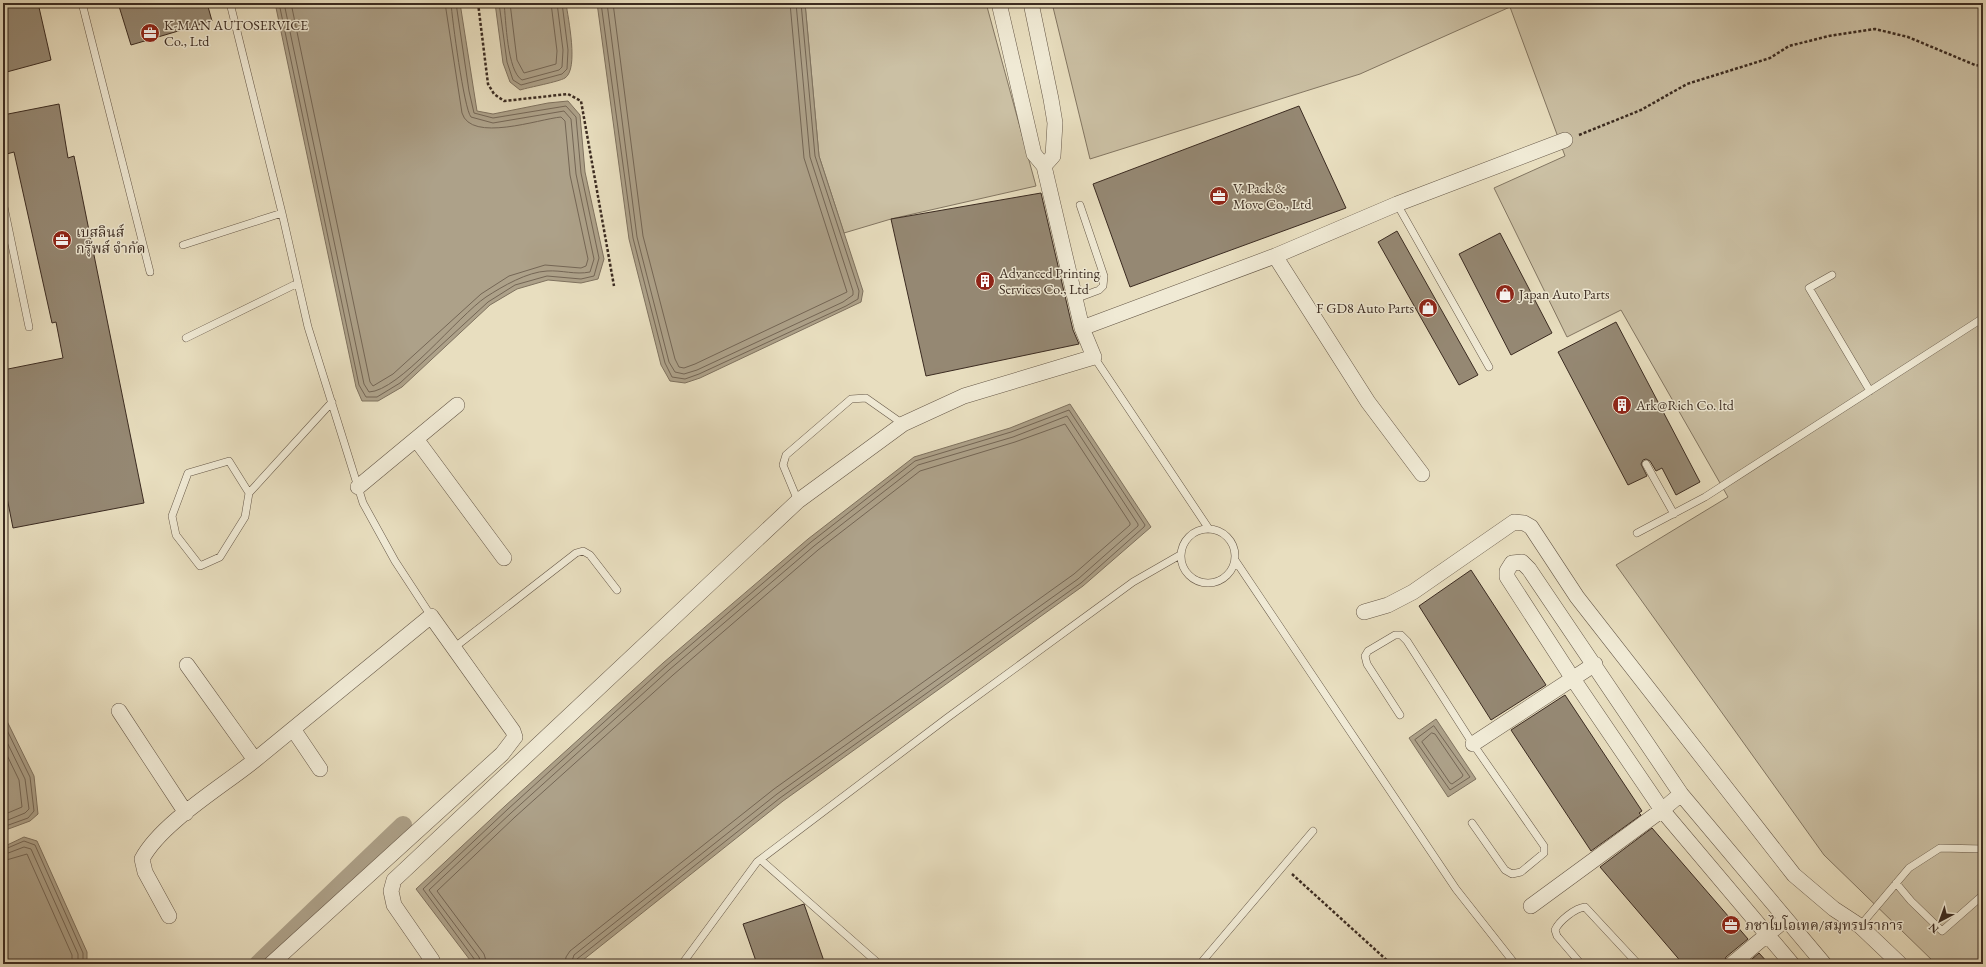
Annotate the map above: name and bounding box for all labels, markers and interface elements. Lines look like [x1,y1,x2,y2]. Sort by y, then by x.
place label: K-MAN AUTOSERVICE Co., Ltd [164,16,308,50]
office icon: K-MAN AUTOSERVICE Co., Ltd [139,22,161,44]
place label: V. Pack & Move Co., Ltd [1233,179,1312,213]
office icon: V. Pack & Move Co., Ltd [1208,185,1230,207]
place label: เบสลินส์ กรุ๊พส์ จำกัด [76,223,145,257]
office icon: เบสลินส์ กรุ๊พส์ จำกัด [51,229,73,251]
place label: Advanced Printing Services Co., Ltd [998,264,1101,298]
building icon: Advanced Printing Services Co., Ltd [974,270,996,292]
shop icon: Japan Auto Parts [1494,283,1516,305]
place label: Japan Auto Parts [1518,285,1610,303]
shop icon: F GD8 Auto Parts [1417,297,1439,319]
place label: F GD8 Auto Parts [1316,299,1414,317]
building icon: Ark@Rich Co. ltd [1611,394,1633,416]
place label: Ark@Rich Co. ltd [1635,396,1735,414]
north arrow [1920,901,1960,941]
office icon: ภชาไบโอเทค/สมุทรปราการ [1720,914,1742,936]
place label: ภชาไบโอเทค/สมุทรปราการ [1745,915,1903,934]
text: N [1925,920,1941,937]

